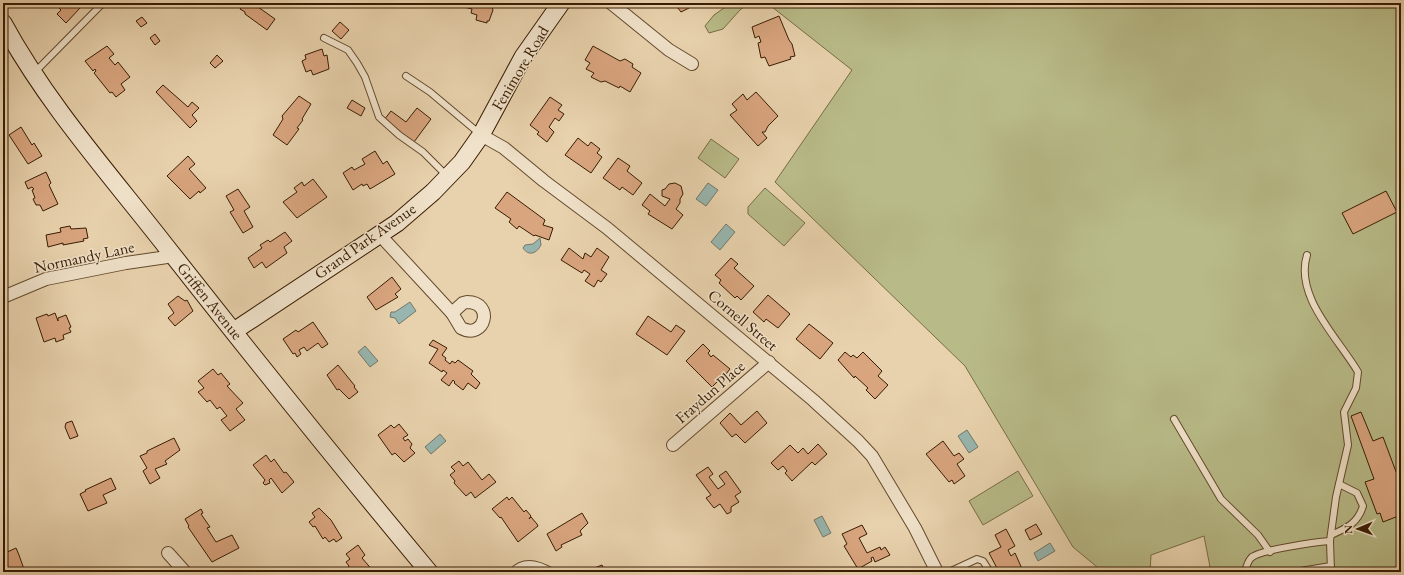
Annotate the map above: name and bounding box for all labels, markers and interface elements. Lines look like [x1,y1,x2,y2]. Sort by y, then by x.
street label: Fenimore Road [487,21,554,114]
street label: Grand Park Avenue [310,198,420,284]
street label: Normandy Lane [32,236,136,278]
street label: Griffen Avenue [172,258,248,344]
street label: Cornell Street [704,285,782,355]
street label: Fraydun Place [671,356,749,428]
north arrow [1338,509,1378,549]
text: N [1341,525,1355,534]

